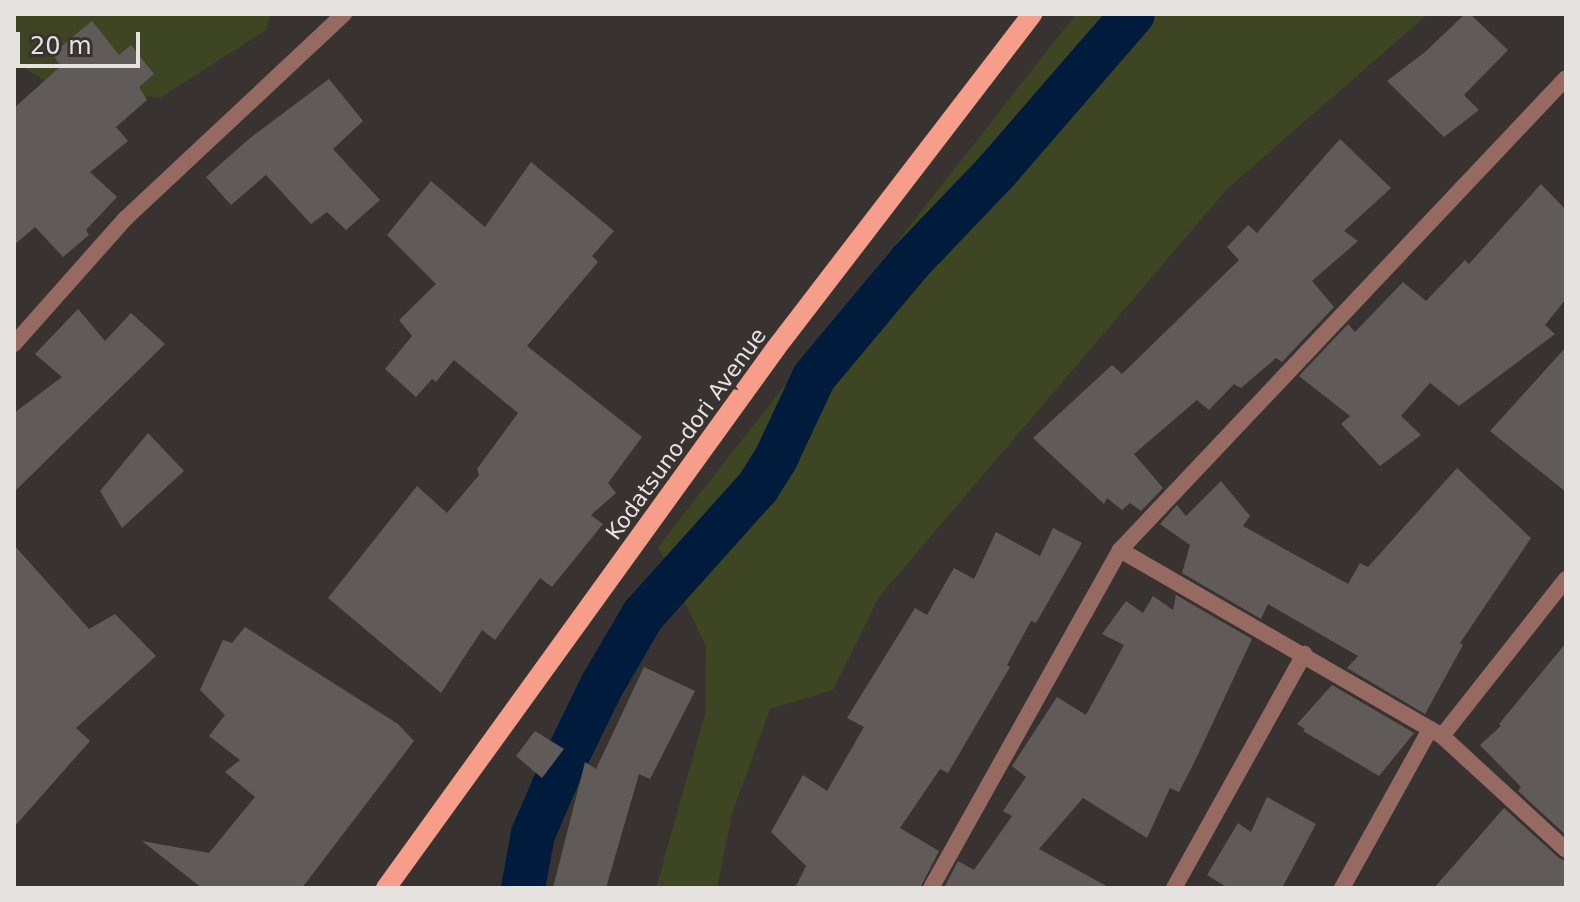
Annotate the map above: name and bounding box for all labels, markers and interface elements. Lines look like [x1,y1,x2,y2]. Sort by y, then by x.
scale bar [20,16,144,66]
text: 20 m [30,32,92,60]
street label: Kodatsuno-dori Avenue [600,323,772,545]

